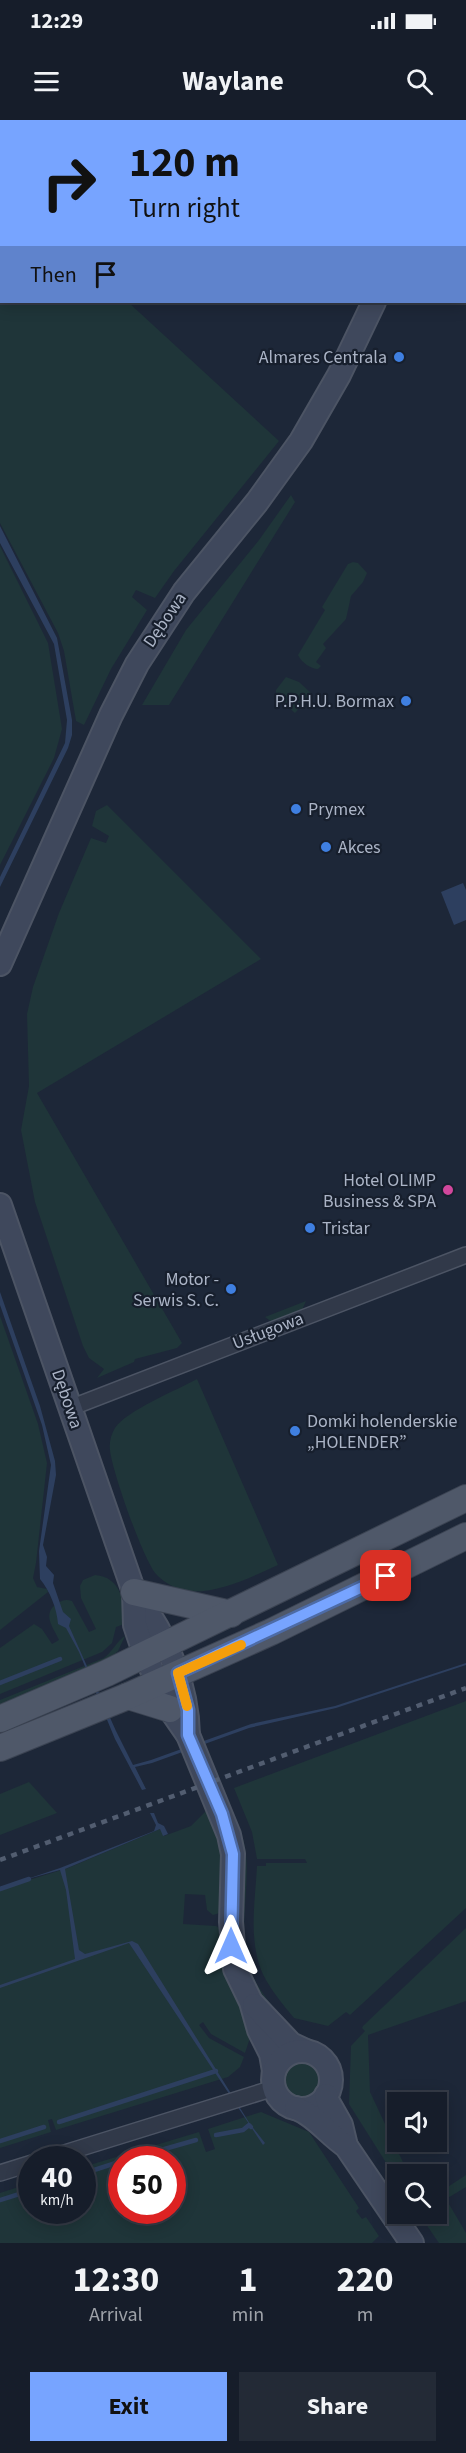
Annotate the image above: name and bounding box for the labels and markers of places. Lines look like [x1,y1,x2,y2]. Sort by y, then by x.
place label: Almares Centrala [259,345,387,370]
marker: Almares Centrala [392,350,406,364]
place label: P.P.H.U. Bormax [275,689,394,714]
marker: P.P.H.U. Bormax [399,694,413,708]
place label: Prymex [308,797,365,822]
marker: Prymex [289,802,303,816]
place label: Akces [338,835,381,860]
marker: Akces [319,840,333,854]
place label: Hotel OLIMP Business & SPA [323,1168,436,1214]
marker: Hotel OLIMP Business & SPA [441,1183,455,1197]
place label: Tristar [322,1216,370,1241]
marker: Tristar [303,1221,317,1235]
place label: Motor - Serwis S. C. [133,1267,219,1313]
marker: Motor - Serwis S. C. [224,1282,238,1296]
place label: Domki holenderskie „HOLENDER” [307,1409,458,1455]
marker: Domki holenderskie „HOLENDER” [288,1424,302,1438]
pin [360,1550,411,1601]

